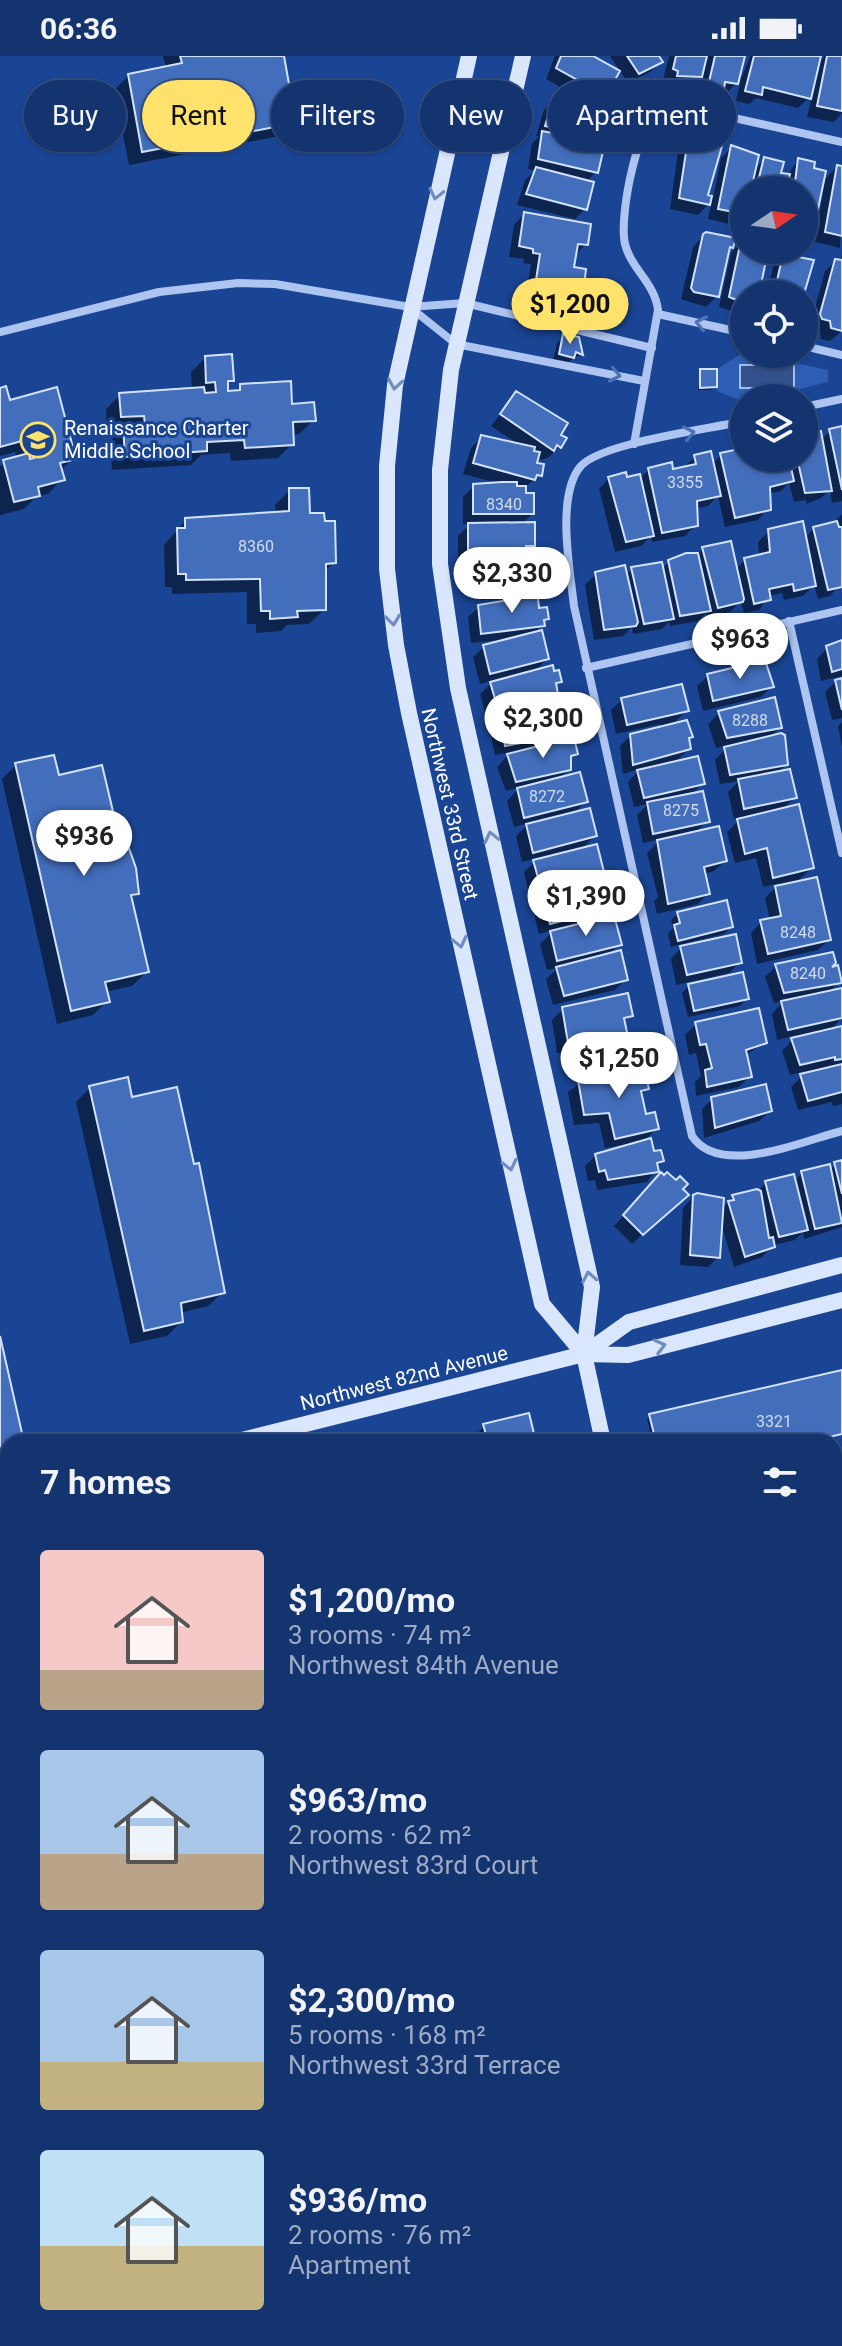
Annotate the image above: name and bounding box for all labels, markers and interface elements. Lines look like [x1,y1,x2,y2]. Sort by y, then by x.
text: 06:36 [40,11,117,46]
chip: Buy [24,80,126,152]
chip: Rent [142,80,255,152]
chip: Filters [271,80,404,152]
chip: New [420,80,532,152]
chip: Apartment [548,80,736,152]
north arrow [730,176,818,264]
map controls [730,176,818,472]
one-way arrow [429,187,446,200]
pin: $1,200 [505,278,635,346]
button: locate [730,280,818,368]
text: $1,200 [530,289,610,319]
one-way arrow [695,315,709,332]
one-way arrow [608,365,621,382]
one-way arrow [387,377,404,391]
button: layers [730,384,818,472]
place label: Renaissance Charter Middle School [64,416,249,463]
school or university icon: Renaissance Charter Middle School [19,421,57,459]
one-way arrow [682,425,695,442]
house number: 3355 [667,473,703,492]
house number: 8340 [486,495,522,514]
house number: 8360 [238,537,274,556]
pin: $2,330 [447,547,577,615]
text: $2,330 [472,558,552,588]
pin: $963 [693,613,787,681]
one-way arrow [384,614,401,627]
text: $963 [710,624,770,654]
pin: $2,300 [478,692,608,760]
text: $2,300 [503,703,583,733]
street label: Northwest 33rd Street [416,706,484,902]
house number: 8288 [732,711,768,730]
house number: 8272 [529,787,565,806]
house number: 8275 [663,801,699,820]
pin: $936 [37,810,131,878]
text: $936 [54,821,114,851]
one-way arrow [483,830,500,844]
pin: $1,390 [521,870,651,938]
text: $1,390 [546,881,626,911]
house number: 8248 [780,923,816,942]
one-way arrow [451,935,468,948]
house number: 8240 [790,964,826,983]
pin: $1,250 [554,1032,684,1100]
text: $1,250 [579,1043,659,1073]
one-way arrow [501,1157,518,1171]
one-way arrow [582,1270,599,1283]
one-way arrow [653,1339,667,1356]
street label: Northwest 82nd Avenue [298,1341,510,1415]
house number: 3321 [756,1412,792,1431]
icon: filters [758,1460,802,1504]
text: 7 homes [40,1462,171,1502]
text: $1,200/mo [288,1580,455,1620]
icon: home [104,1582,200,1678]
text: 3 rooms · 74 m² [288,1620,471,1650]
text: Northwest 84th Avenue [288,1650,559,1680]
text: $963/mo [288,1780,427,1820]
icon: home [104,1782,200,1878]
text: 2 rooms · 62 m² [288,1820,471,1850]
text: Northwest 83rd Court [288,1850,538,1880]
text: $2,300/mo [288,1980,455,2020]
icon: home [104,1982,200,2078]
text: 5 rooms · 168 m² [288,2020,486,2050]
text: Northwest 33rd Terrace [288,2050,560,2080]
text: $936/mo [288,2180,427,2220]
icon: home [104,2182,200,2278]
text: 2 rooms · 76 m² [288,2220,471,2250]
text: Apartment [288,2250,411,2280]

